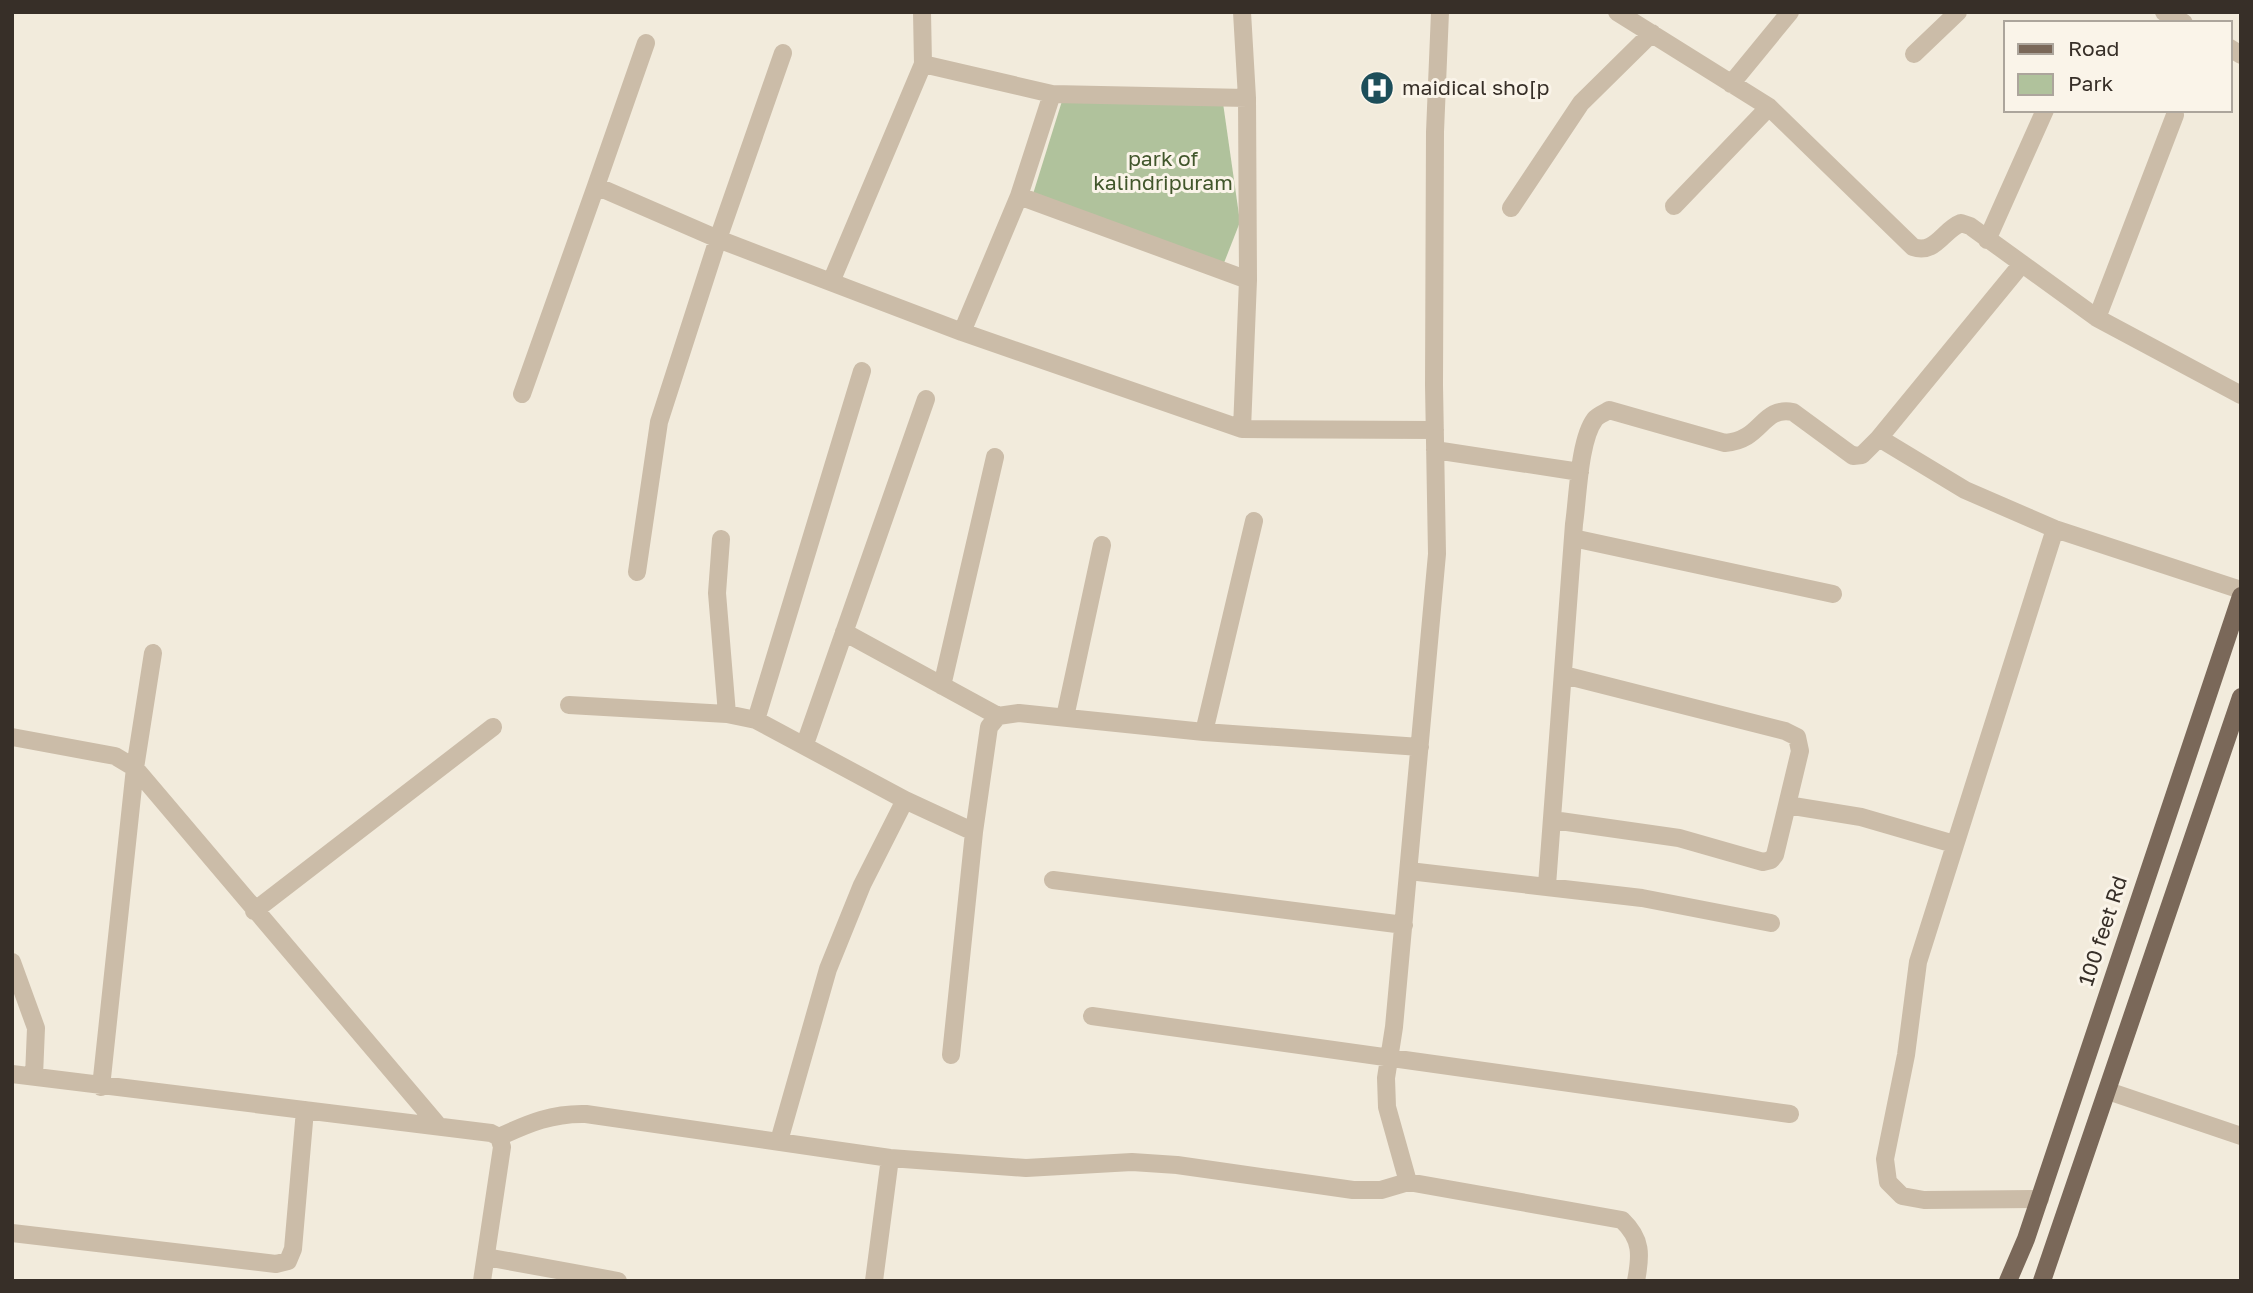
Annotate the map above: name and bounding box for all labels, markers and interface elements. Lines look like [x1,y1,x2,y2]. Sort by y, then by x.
legend [2004,21,2232,112]
text: Road [2068,35,2119,61]
hospital icon: maidical sho[p [1358,69,1396,107]
text: Park [2068,70,2114,96]
place label: maidical sho[p [1402,74,1549,100]
park label: park of kalindripuram [1093,145,1233,195]
street label: 100 feet Rd [2072,872,2132,989]

